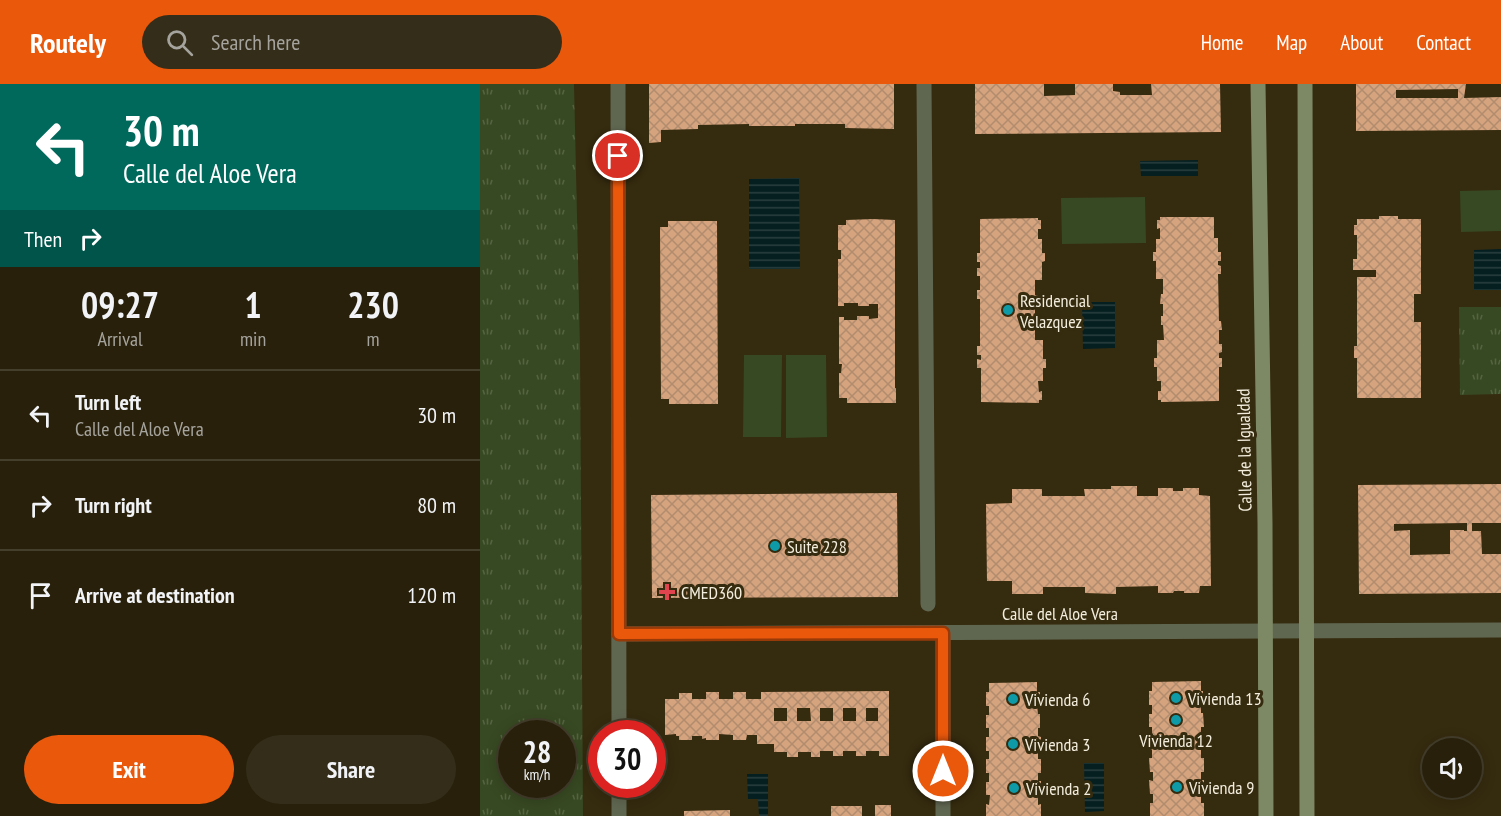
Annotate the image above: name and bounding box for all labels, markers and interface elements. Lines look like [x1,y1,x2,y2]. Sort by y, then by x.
search box [142,15,562,69]
text: Routely [30,24,106,61]
icon: search [163,26,196,59]
text: Search here [211,28,300,56]
text: Home [1201,29,1243,56]
text: Map [1276,29,1307,56]
text: About [1340,29,1383,56]
text: Contact [1416,29,1471,56]
text: 30 m [123,103,200,158]
icon: left [24,108,102,186]
pin [592,130,643,181]
icon: arrive [601,139,634,172]
text: Calle del Aloe Vera [123,156,297,190]
icon: right [74,222,107,255]
text: Then [24,225,62,253]
text: 09:27 [81,281,159,328]
text: 1 [244,281,262,328]
text: 230 [347,281,399,328]
place label: Residencial Velazquez [1019,289,1091,333]
marker: Residencial Velazquez [1001,303,1015,317]
text: Arrival [97,326,143,352]
text: min [240,326,266,352]
text: m [367,326,380,352]
text: Turn left [75,388,141,416]
street label: Calle de la Igualdad [1231,388,1257,512]
icon: left [24,399,57,432]
text: 30 m [417,401,456,429]
text: Calle del Aloe Vera [75,416,204,442]
icon: right [24,489,57,522]
text: Turn right [75,491,152,519]
text: 80 m [417,491,456,519]
place label: Suite 228 [787,535,847,558]
marker: Suite 228 [768,539,782,553]
icon: arrive [24,579,57,612]
text: Arrive at destination [75,581,235,609]
text: 120 m [407,581,456,609]
place label: CMED360 [681,581,742,604]
marker: CMED360 [658,583,676,601]
street label: Calle del Aloe Vera [1002,602,1118,625]
place label: Vivienda 13 [1187,687,1261,710]
place label: Vivienda 6 [1024,688,1090,711]
marker: Vivienda 13 [1169,691,1183,705]
marker: Vivienda 6 [1006,692,1020,706]
marker: Vivienda 12 [1169,713,1183,727]
speed limit sign: 30 [588,720,666,798]
place label: Vivienda 12 [1138,729,1213,752]
text: 28 [523,732,551,771]
place label: Vivienda 3 [1024,733,1090,756]
button: Exit [24,735,234,804]
button: Share [246,735,456,804]
marker: Vivienda 3 [1006,737,1020,751]
map controls [1422,738,1482,798]
button: sound [1422,738,1482,798]
position arrow [911,739,975,803]
text: km/h [524,765,550,784]
place label: Vivienda 9 [1188,776,1254,799]
place label: Vivienda 2 [1025,777,1091,800]
marker: Vivienda 9 [1170,780,1184,794]
marker: Vivienda 2 [1007,781,1021,795]

